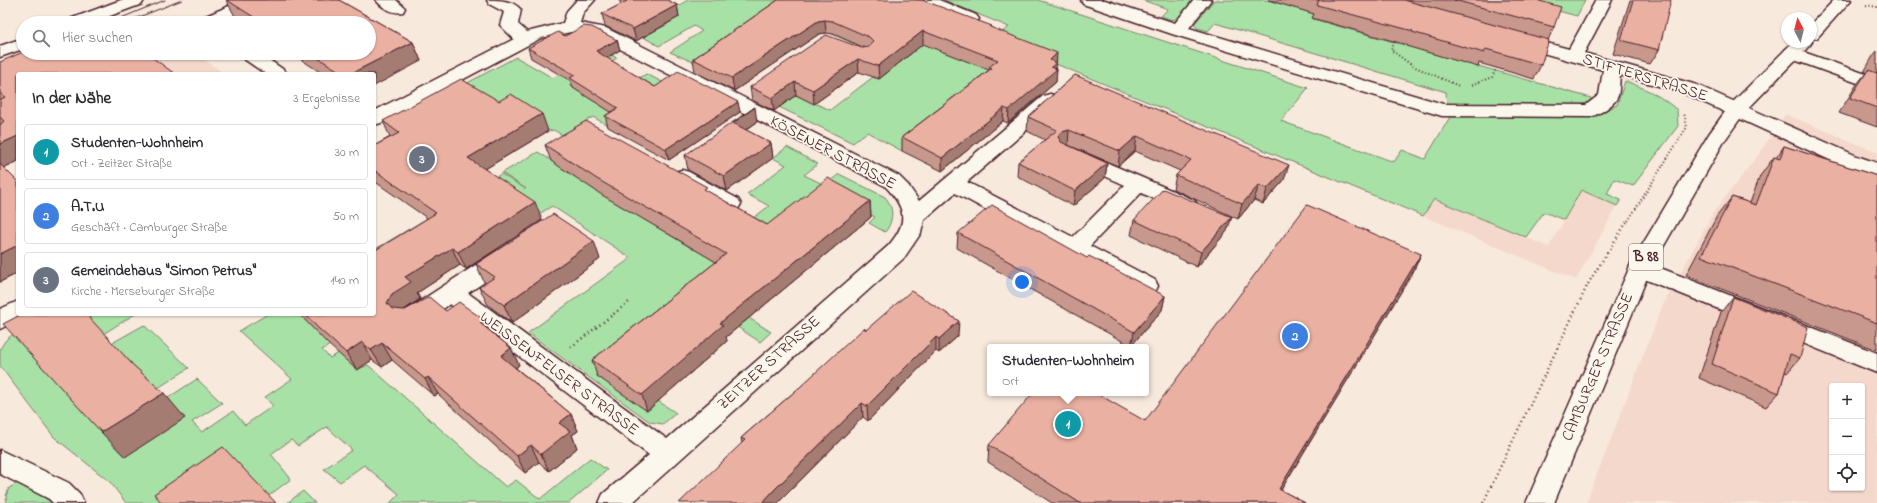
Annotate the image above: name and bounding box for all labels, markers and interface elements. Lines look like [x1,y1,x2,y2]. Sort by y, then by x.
north arrow [1781,12,1817,48]
search box [16,16,376,60]
icon: search [30,27,52,49]
text: Hier suchen [62,27,133,49]
street label: STIFTERSTRASSE [1579,48,1711,108]
text: In der Nähe [32,86,111,111]
text: 3 Ergebnisse [293,89,360,108]
street label: KÖSENER STRASSE [766,110,900,196]
text: Studenten-Wohnheim [71,132,203,154]
text: 1 [44,143,48,162]
text: 30 m [335,143,359,162]
pin: 3 [409,144,435,174]
text: Ort · Zeitzer Straße [71,154,172,173]
text: A.T.U [71,196,104,218]
text: 2 [43,207,49,226]
text: 50 m [333,207,359,226]
text: Geschäft · Camburger Straße [71,218,227,237]
road number: B 88 [1629,244,1663,270]
text: Gemeindehaus "Simon Petrus" [71,260,256,282]
text: 3 [43,271,49,290]
text: 140 m [331,271,359,290]
your location [1012,272,1032,292]
text: Kirche · Merseburger Straße [71,282,215,301]
street label: CAMBURGER STRASSE [1556,289,1640,445]
street label: WEISSENFELSER STRASSE [474,306,644,442]
street label: ZEITZER STRASSE [712,310,826,416]
pin: 2 [1282,321,1308,351]
popup [987,344,1149,396]
text: Studenten-Wohnheim [1002,350,1134,372]
text: Ort [1002,372,1019,391]
map controls [1829,383,1865,491]
button: + [1829,383,1865,419]
pin: 1 [1055,409,1081,439]
button: − [1829,419,1865,455]
button: locate [1829,455,1865,491]

